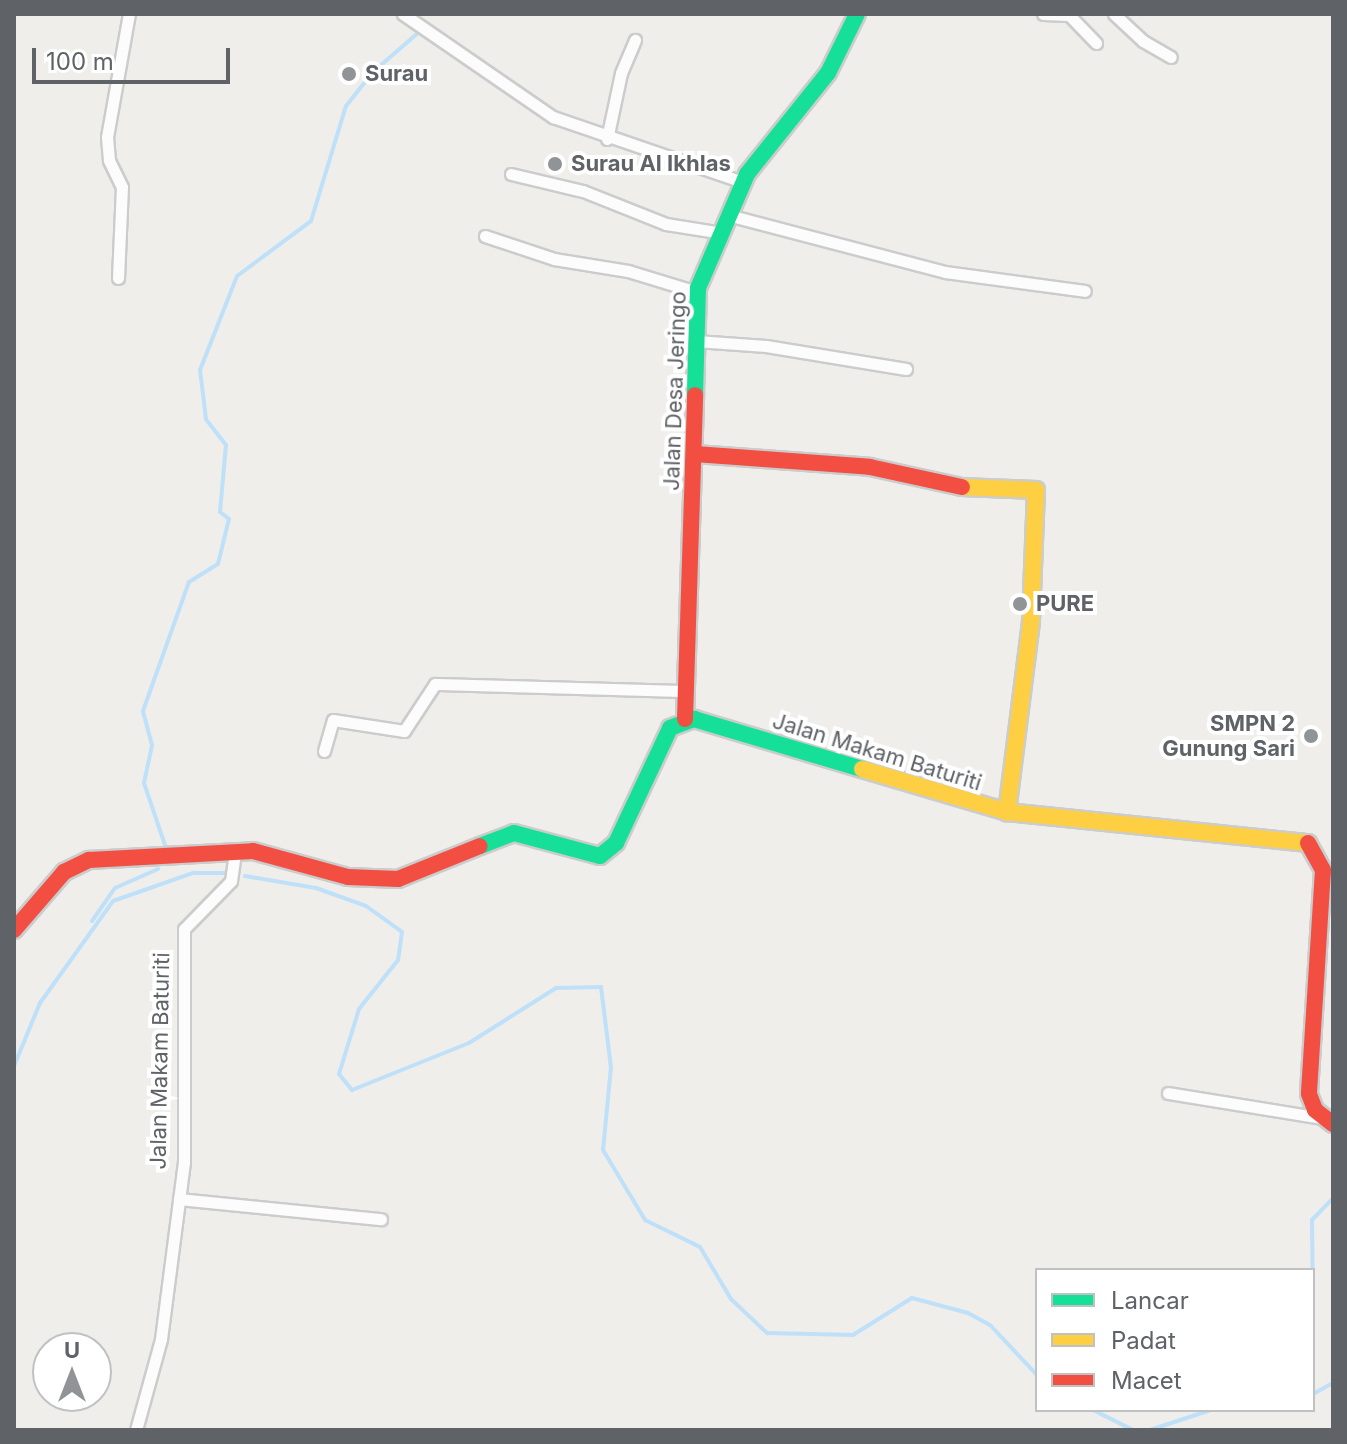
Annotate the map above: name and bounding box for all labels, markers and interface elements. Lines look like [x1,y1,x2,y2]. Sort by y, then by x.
scale bar [36,32,234,82]
text: 100 m [46,47,114,76]
place label: Surau [365,61,428,87]
marker: Surau [340,65,358,83]
place label: Surau Al Ikhlas [571,151,731,177]
marker: Surau Al Ikhlas [546,155,564,173]
street label: Jalan Desa Jeringo [658,291,692,491]
place label: PURE [1036,591,1094,617]
marker: PURE [1011,595,1029,613]
street label: Jalan Makam Baturiti [769,708,985,796]
place label: SMPN 2 Gunung Sari [1162,710,1295,762]
marker: SMPN 2 Gunung Sari [1302,727,1320,745]
street label: Jalan Makam Baturiti [145,952,175,1170]
legend [1035,1268,1315,1412]
text: Lancar [1111,1286,1189,1315]
text: Padat [1111,1326,1176,1355]
north arrow [32,1332,112,1412]
text: U [64,1337,80,1363]
text: Macet [1111,1366,1182,1395]

